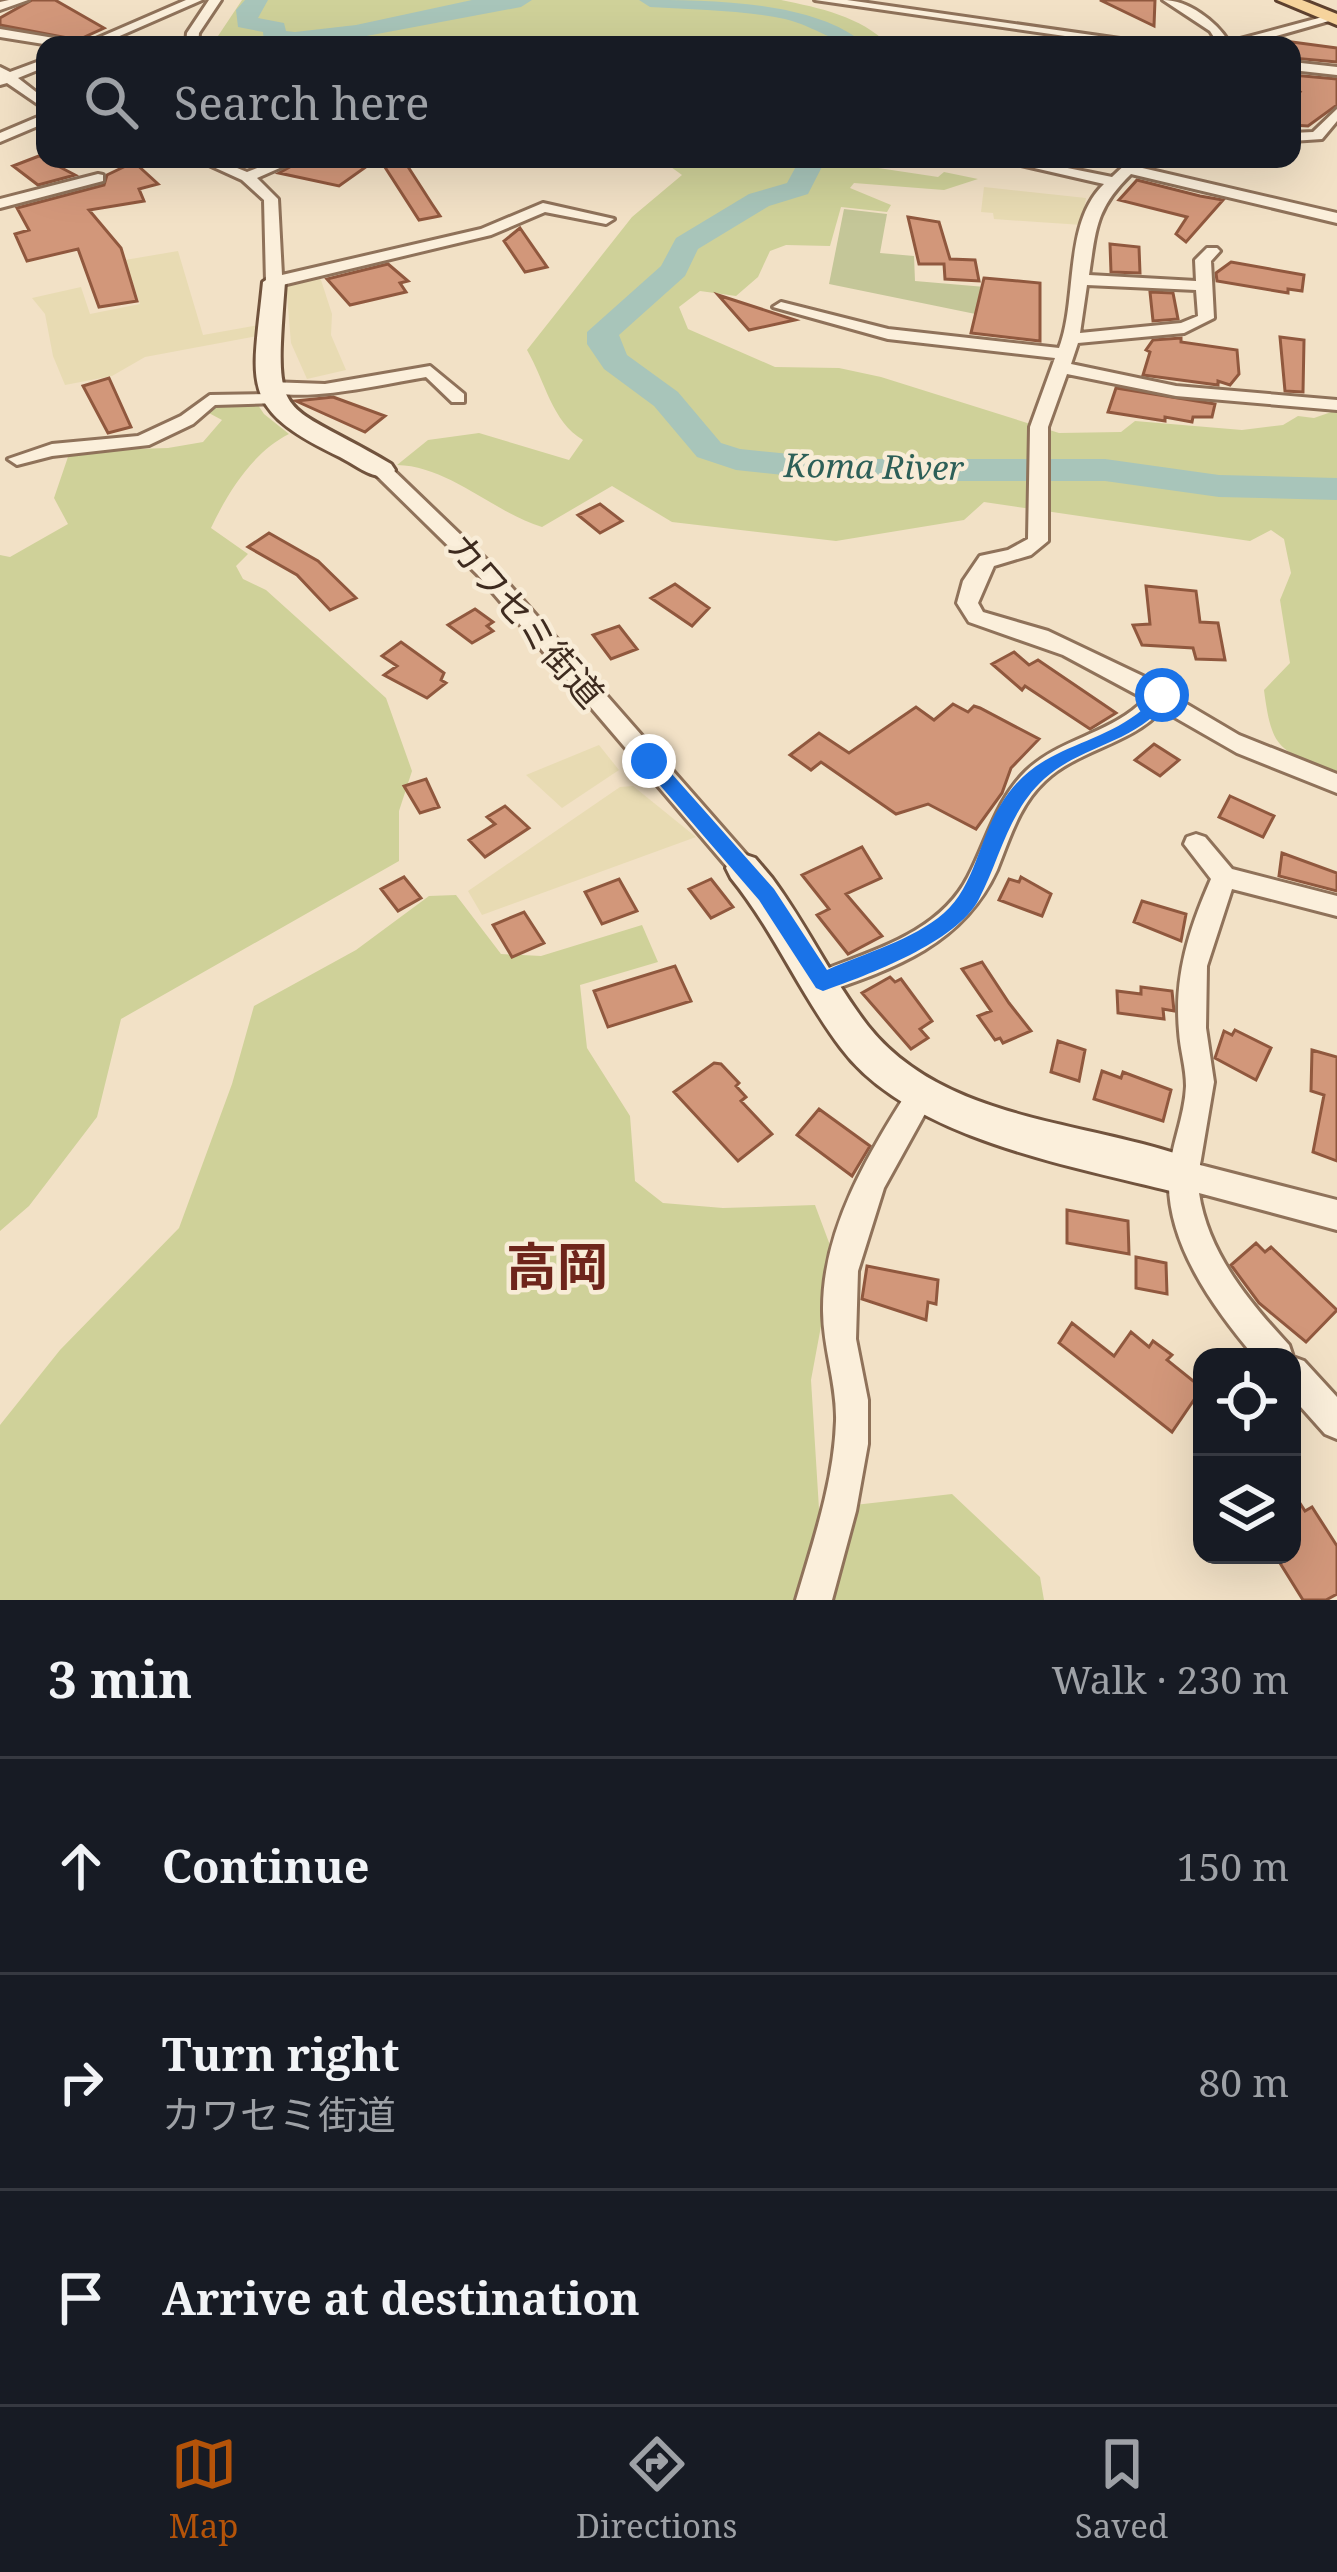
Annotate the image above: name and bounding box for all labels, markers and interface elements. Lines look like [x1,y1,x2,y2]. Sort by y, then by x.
search box [36,36,1301,168]
icon: search [78,69,144,135]
text: Search here [174,72,429,133]
water label: Koma River [783,442,965,490]
street label: カワセミ街道 [437,522,615,718]
route start [1135,668,1189,722]
route end [622,734,676,788]
district label: 高岡 [506,1230,608,1300]
map controls [1193,1348,1301,1564]
button: locate [1193,1348,1301,1456]
button: layers [1193,1456,1301,1564]
text: 3 min [48,1643,192,1713]
text: Walk · 230 m [1052,1652,1289,1705]
icon: ahead [48,1833,114,1899]
text: Continue [162,1835,370,1896]
text: 150 m [1177,1839,1289,1892]
text: Turn right [162,2023,399,2084]
icon: right [48,2049,114,2115]
text: 80 m [1198,2055,1289,2108]
text: カワセミ街道 [162,2087,396,2140]
icon: arrive [48,2265,114,2331]
text: Arrive at destination [162,2267,640,2328]
tab: Map [169,2431,239,2548]
tab: Directions [576,2431,737,2548]
tab: Saved [1075,2431,1168,2548]

